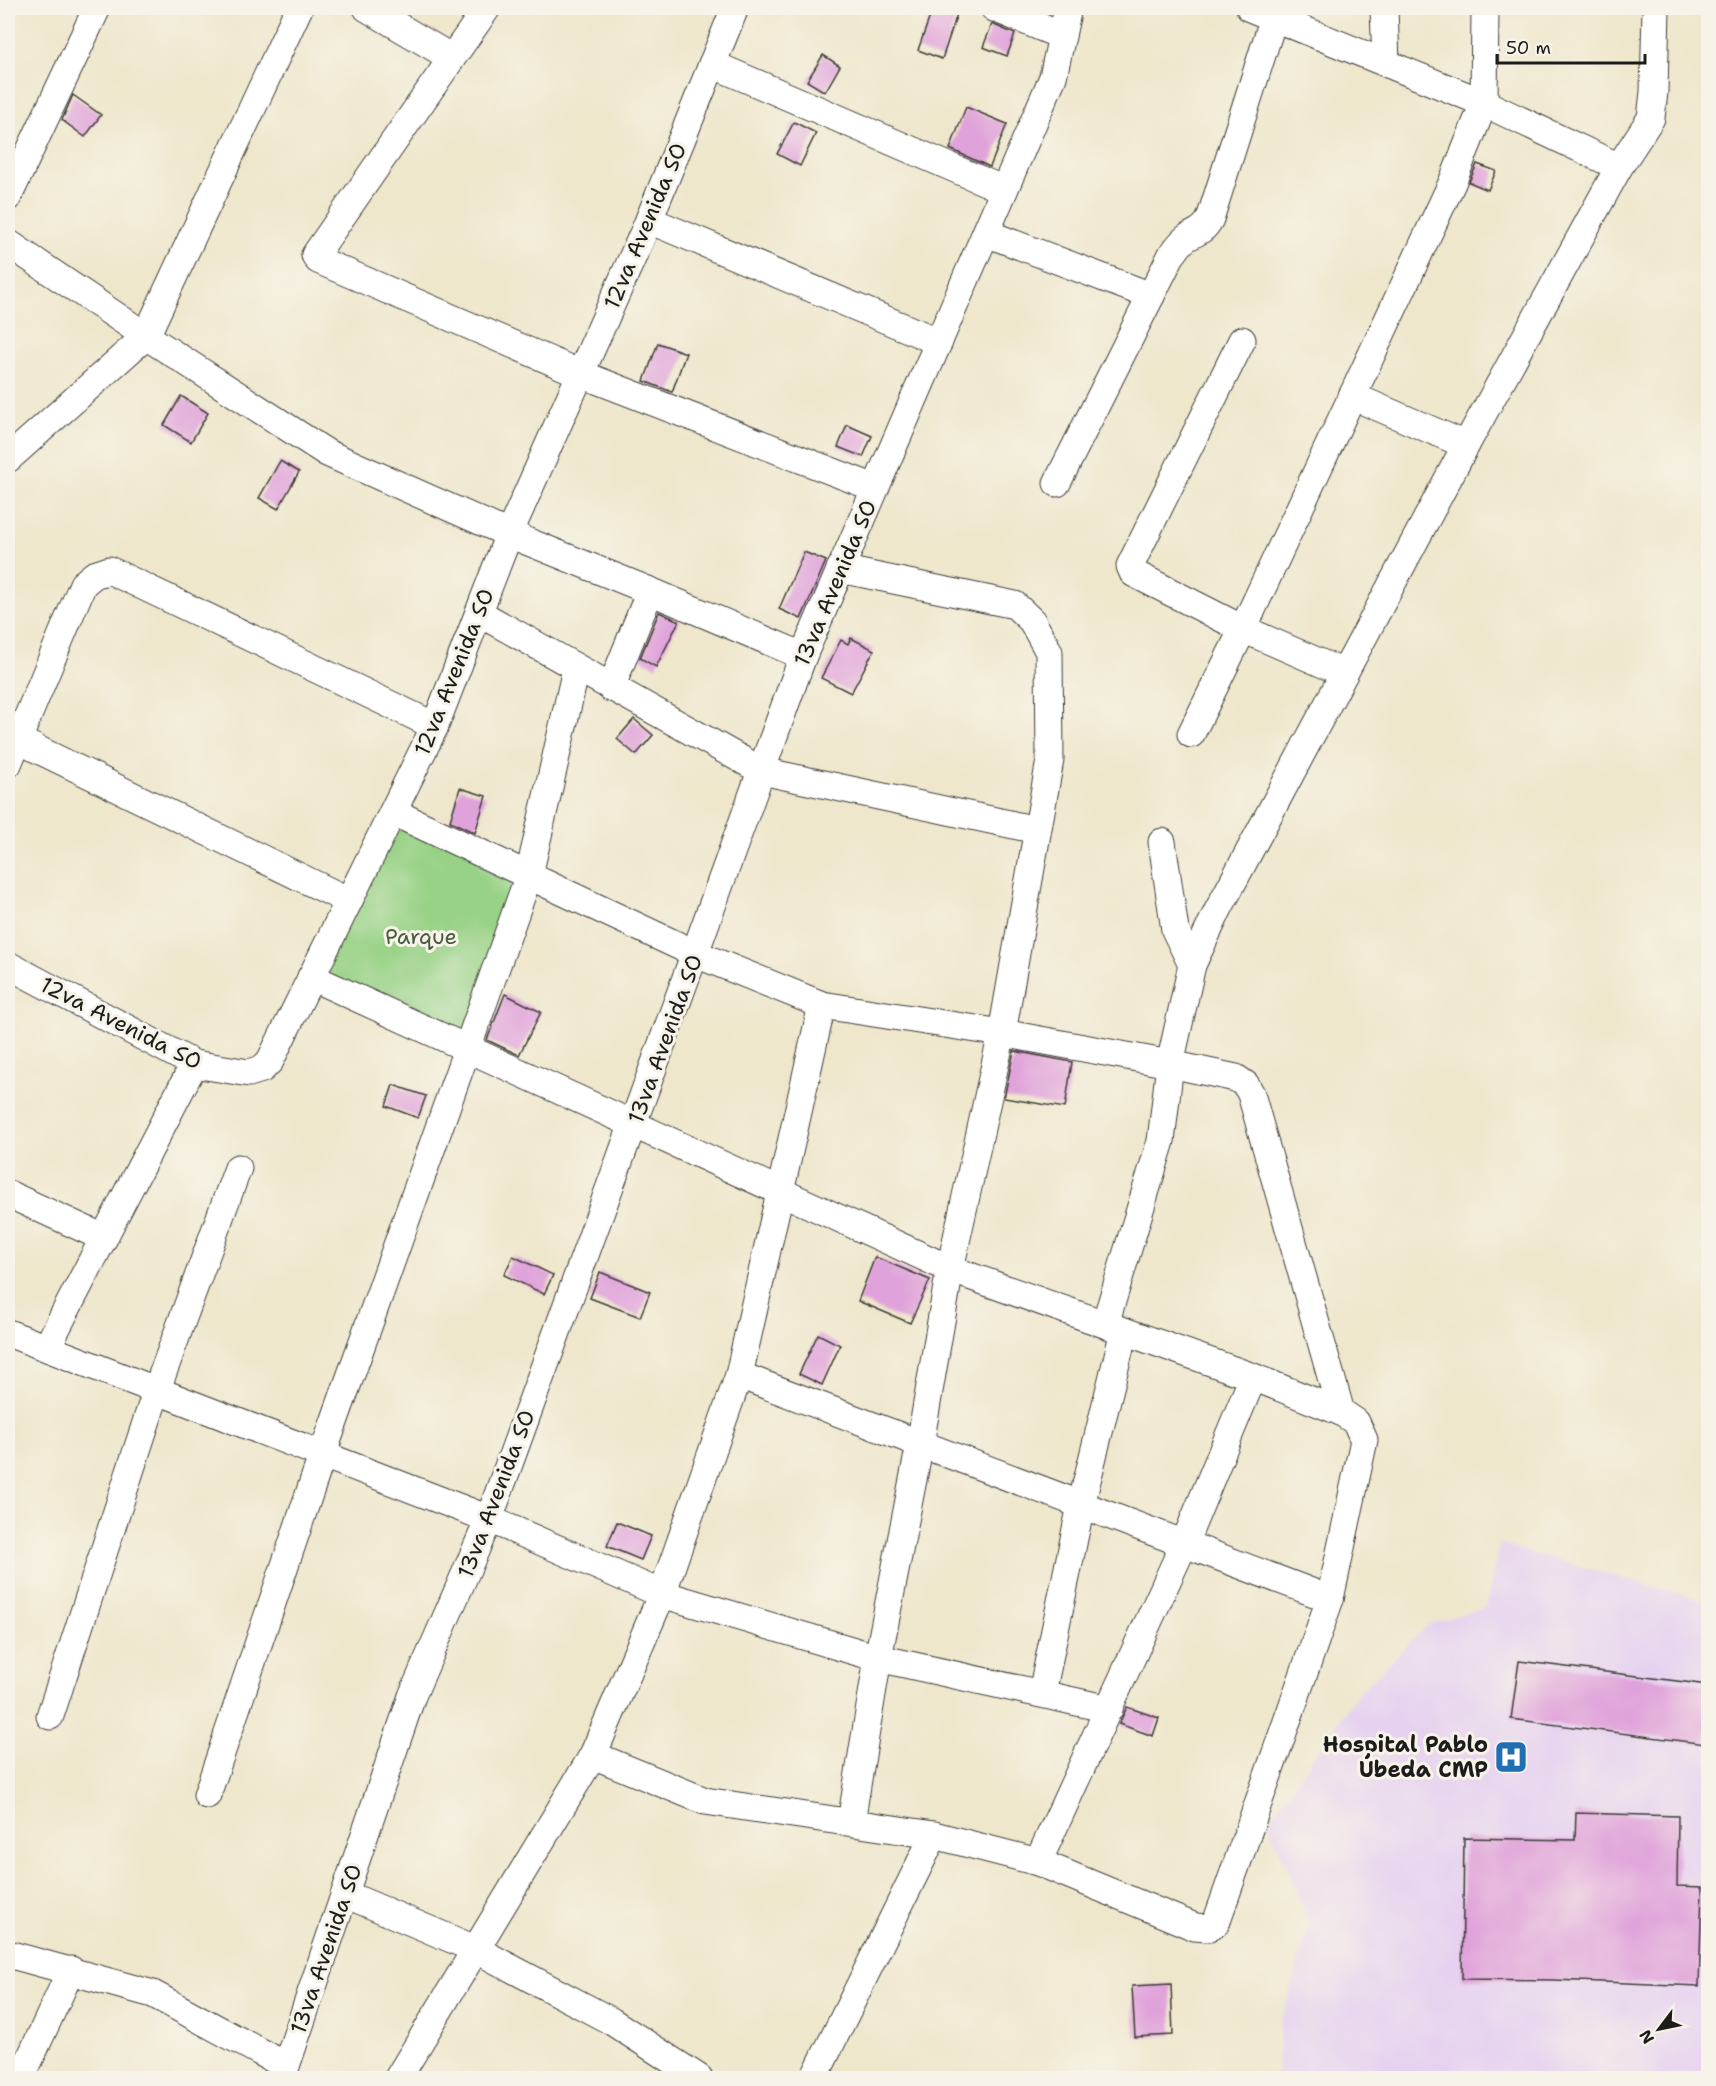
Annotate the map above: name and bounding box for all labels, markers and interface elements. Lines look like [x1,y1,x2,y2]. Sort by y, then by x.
scale bar [1497,27,1646,65]
text: 50 m [1506,36,1551,60]
street label: 12va Avenida SO [597,139,693,313]
street label: 13va Avenida SO [787,496,883,670]
street label: 12va Avenida SO [407,584,501,760]
park label: Parque [385,922,457,951]
street label: 13va Avenida SO [621,951,709,1127]
street label: 12va Avenida SO [35,970,207,1076]
street label: 13va Avenida SO [451,1406,541,1582]
place label: Hospital Pablo Úbeda CMP [1323,1730,1488,1784]
hospital icon: Hospital Pablo Úbeda CMP [1493,1739,1529,1775]
street label: 13va Avenida SO [283,1860,369,2038]
north arrow [1629,1999,1689,2059]
text: N [1634,2026,1659,2048]

